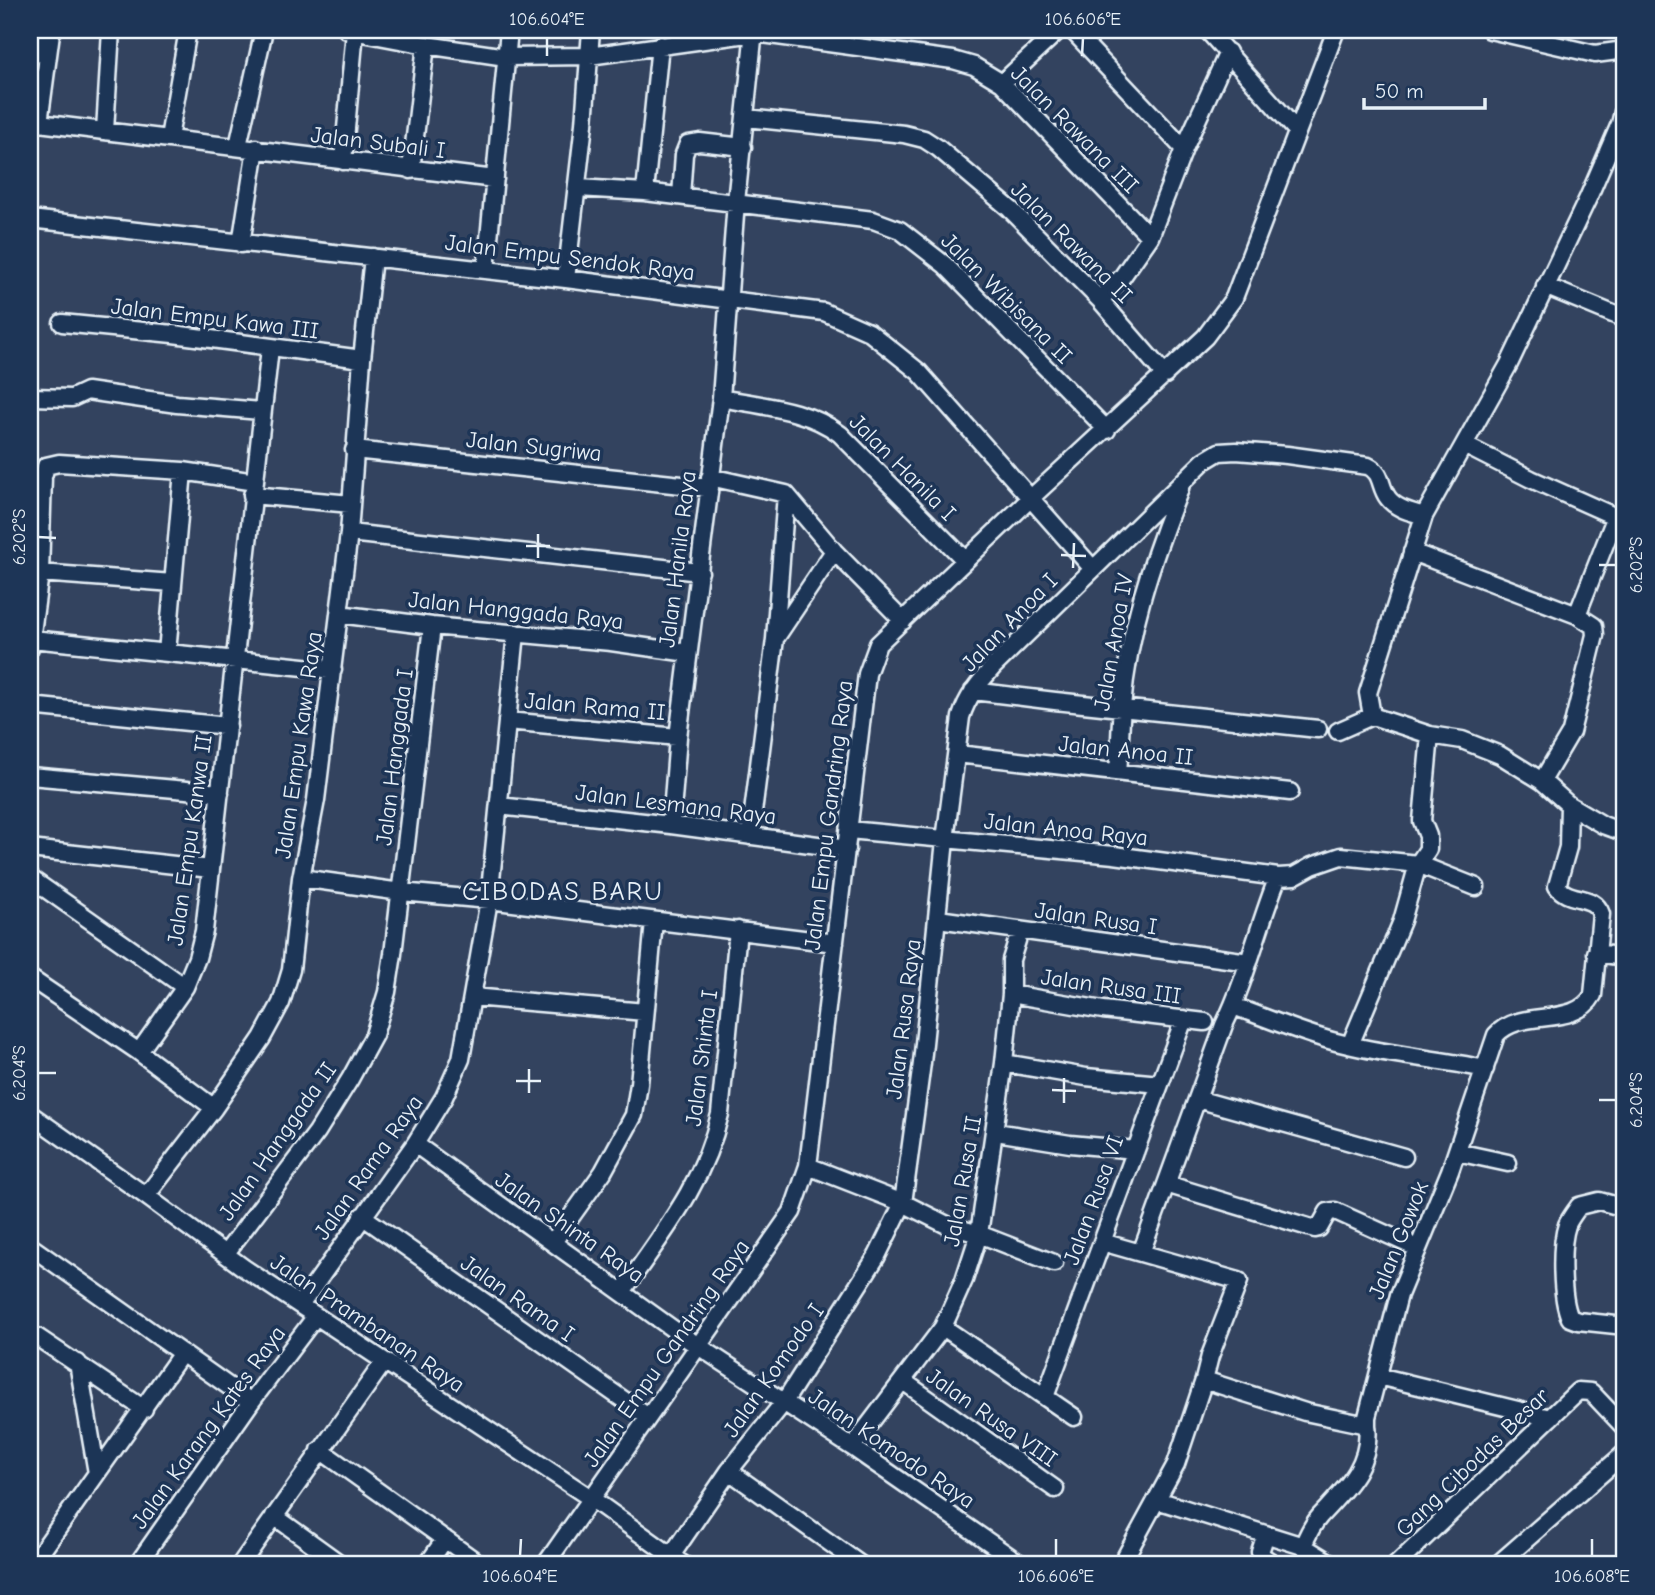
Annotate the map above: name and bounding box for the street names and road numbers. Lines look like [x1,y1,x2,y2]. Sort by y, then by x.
street label: Jalan Rawana III [1005,60,1144,199]
street label: Jalan Subali I [309,121,447,164]
street label: Jalan Rawana II [1005,176,1138,309]
street label: Jalan Wibisana II [936,227,1078,369]
street label: Jalan Empu Sendok Raya [444,229,696,286]
street label: Jalan Empu Kawa III [110,292,320,345]
street label: Jalan Hanila I [844,408,962,526]
street label: Jalan Sugriwa [465,426,603,467]
street label: Jalan Hanila Raya [653,469,702,649]
street label: Jalan Anoa I [956,567,1063,677]
street label: Jalan Anoa IV [1088,571,1139,713]
street label: Jalan Hanggada Raya [407,586,625,635]
street label: Jalan Empu Kawa Raya [269,630,328,860]
street label: Jalan Hanggada I [370,667,419,847]
street label: Jalan Empu Gandring Raya [799,679,858,951]
street label: Jalan Rama II [523,687,667,726]
street label: Jalan Anoa II [1057,730,1195,771]
street label: Jalan Empu Kanwa II [161,733,218,947]
street label: Jalan Lesmana Raya [574,779,778,830]
street label: Jalan Anoa Raya [983,807,1149,852]
street label: Jalan Rusa I [1033,897,1159,940]
street label: Jalan Rusa Raya [880,937,927,1101]
street label: Jalan Rusa III [1039,963,1183,1010]
street label: Jalan Shinta I [680,988,723,1128]
street label: Jalan Hanggada II [213,1057,342,1226]
street label: Jalan Rama Raya [308,1090,428,1245]
street label: Jalan Rusa II [938,1114,987,1249]
street label: Jalan Rusa VI [1058,1132,1129,1268]
street label: Jalan Shinta Raya [490,1166,649,1289]
street label: Jalan Gowok [1363,1177,1434,1303]
street label: Jalan Empu Gandring Raya [577,1234,755,1472]
street label: Jalan Prambanan Raya [265,1248,470,1398]
street label: Jalan Rama I [456,1249,580,1347]
street label: Jalan Komodo I [717,1298,829,1442]
street label: Jalan Karang Kates Raya [126,1321,291,1534]
street label: Jalan Rusa VIII [921,1362,1062,1473]
street label: Gang Cibodas Besar [1390,1382,1555,1542]
street label: Jalan Komodo Raya [803,1383,980,1514]

